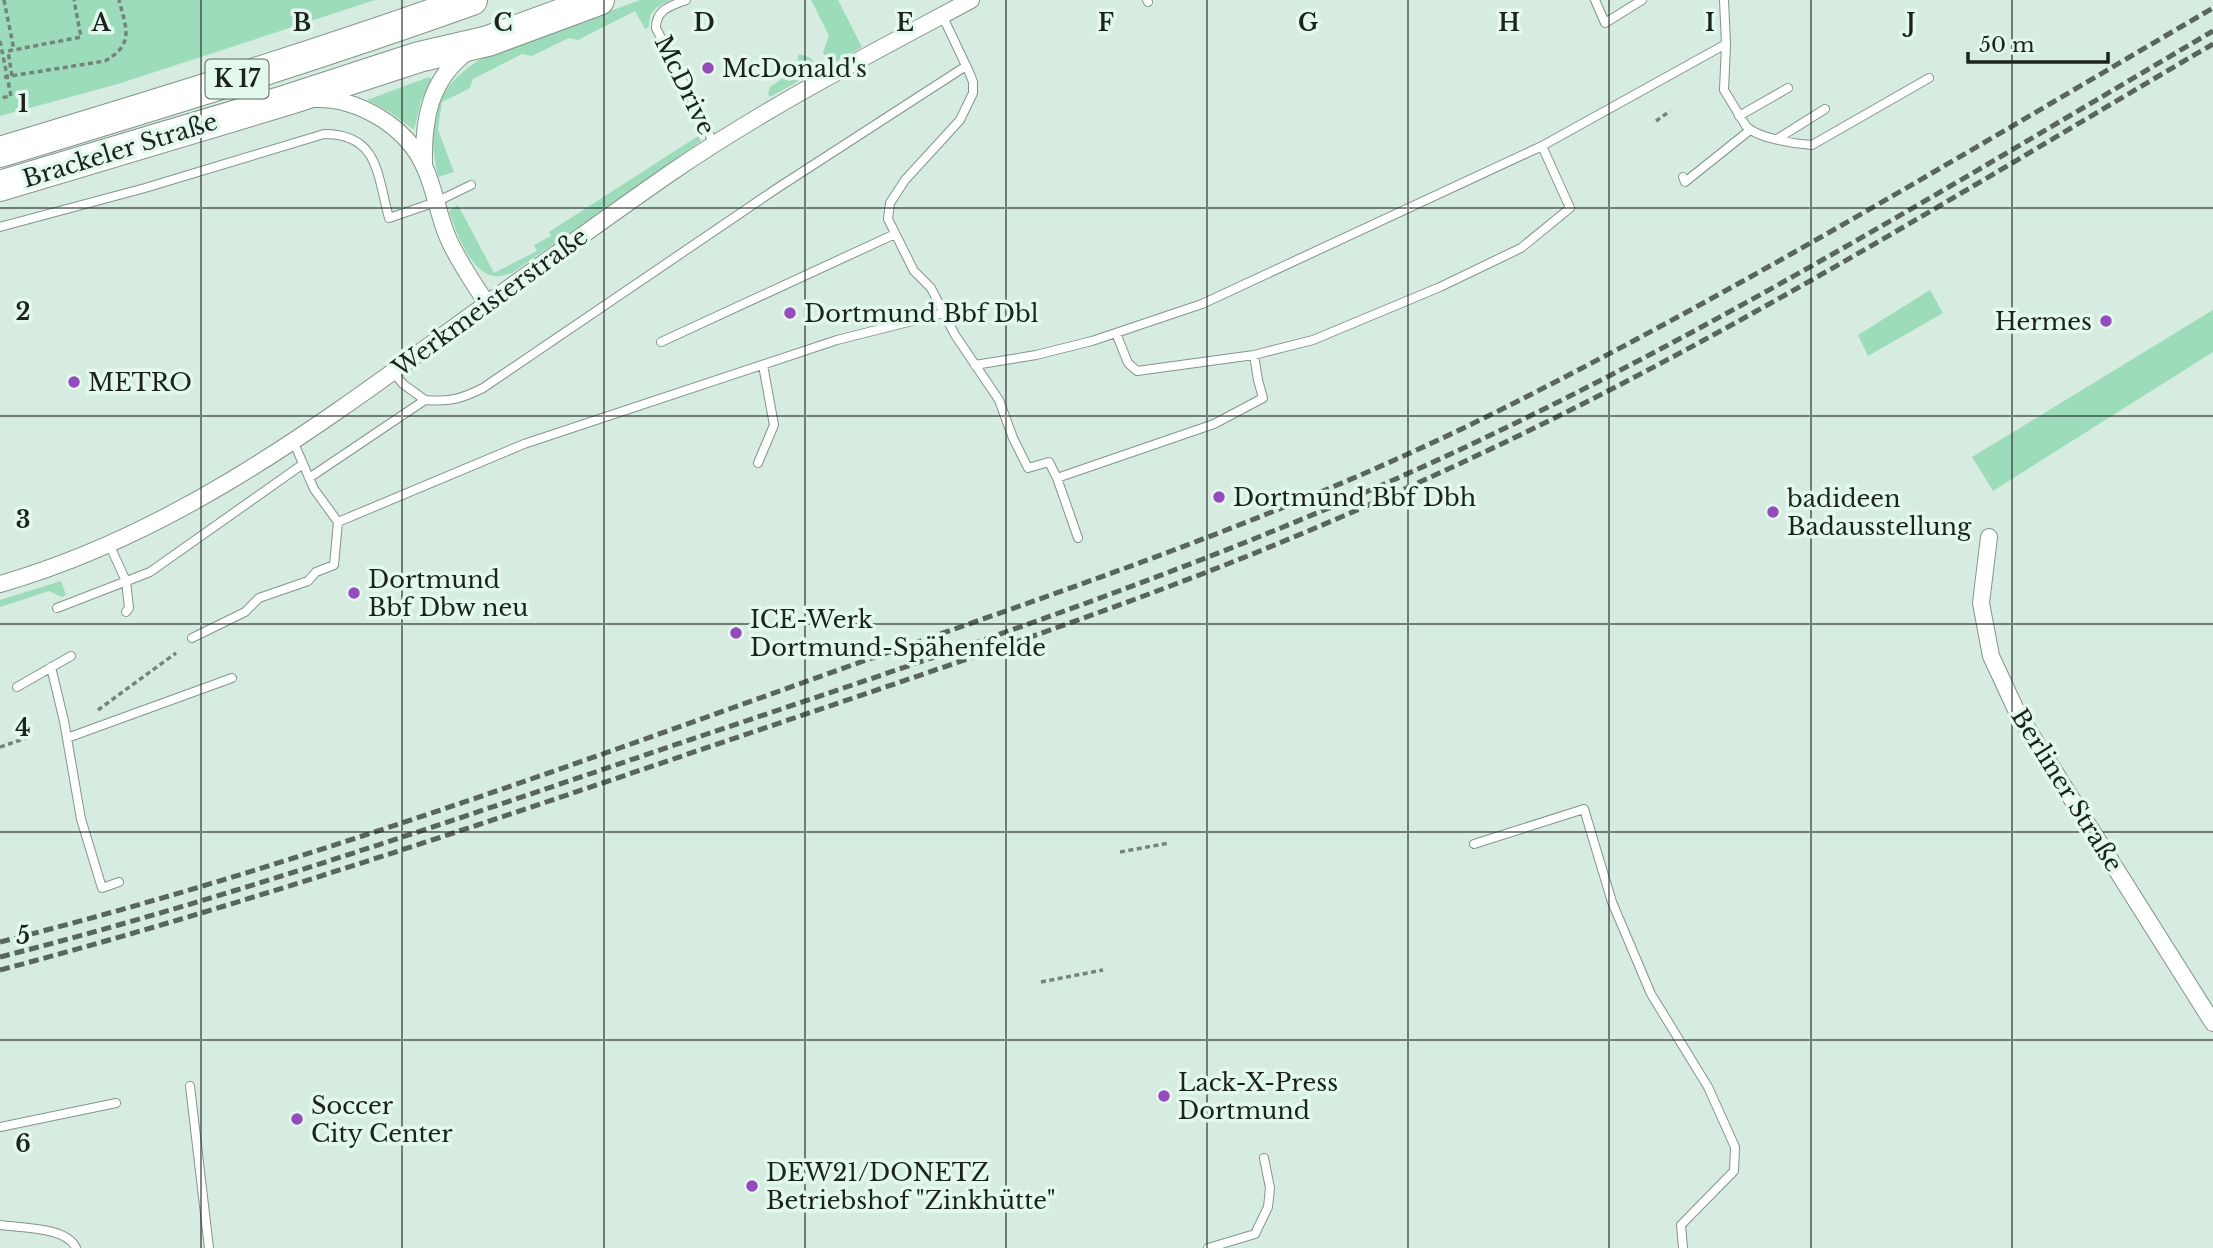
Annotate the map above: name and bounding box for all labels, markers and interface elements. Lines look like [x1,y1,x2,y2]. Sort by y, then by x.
text: A [91,9,112,37]
text: B [293,9,311,37]
text: C [494,9,512,37]
text: D [693,9,715,37]
text: E [896,9,914,37]
text: F [1098,9,1114,37]
text: G [1298,9,1318,37]
text: H [1498,9,1520,37]
text: I [1705,9,1715,37]
text: J [1902,9,1916,37]
scale bar [1968,21,2108,65]
street label: McDrive [649,31,721,139]
text: 50 m [1979,32,2035,58]
place label: McDonald's [722,54,867,83]
road number: K 17 [205,60,268,99]
marker: McDonald's [700,60,716,76]
text: 1 [18,90,28,118]
street label: Brackeler Straße [19,107,221,193]
street label: Werkmeisterstraße [386,221,593,383]
text: 2 [16,298,30,326]
place label: Dortmund Bbf Dbl [804,299,1039,328]
marker: Dortmund Bbf Dbl [782,305,798,321]
place label: Hermes [1995,307,2092,336]
marker: Hermes [2098,313,2114,329]
place label: METRO [88,368,192,397]
marker: METRO [66,374,82,390]
place label: Dortmund Bbf Dbh [1233,483,1476,512]
place label: badideen Badausstellung [1786,484,1972,541]
marker: Dortmund Bbf Dbh [1211,489,1227,505]
marker: badideen Badausstellung [1765,504,1781,520]
text: 3 [16,506,30,534]
place label: Dortmund Bbf Dbw neu [368,565,528,622]
marker: Dortmund Bbf Dbw neu [346,585,362,601]
place label: ICE-Werk Dortmund-Spähenfelde [750,605,1046,662]
marker: ICE-Werk Dortmund-Spähenfelde [728,625,744,641]
street label: Berliner Straße [2005,703,2129,877]
text: 4 [15,714,31,742]
text: 5 [16,922,30,950]
place label: Lack-X-Press Dortmund [1178,1068,1338,1125]
marker: Lack-X-Press Dortmund [1156,1088,1172,1104]
place label: Soccer City Center [311,1091,453,1148]
marker: Soccer City Center [289,1111,305,1127]
text: 6 [15,1130,31,1158]
place label: DEW21/DONETZ Betriebshof "Zinkhütte" [766,1158,1055,1215]
marker: DEW21/DONETZ Betriebshof "Zinkhütte" [744,1178,760,1194]

